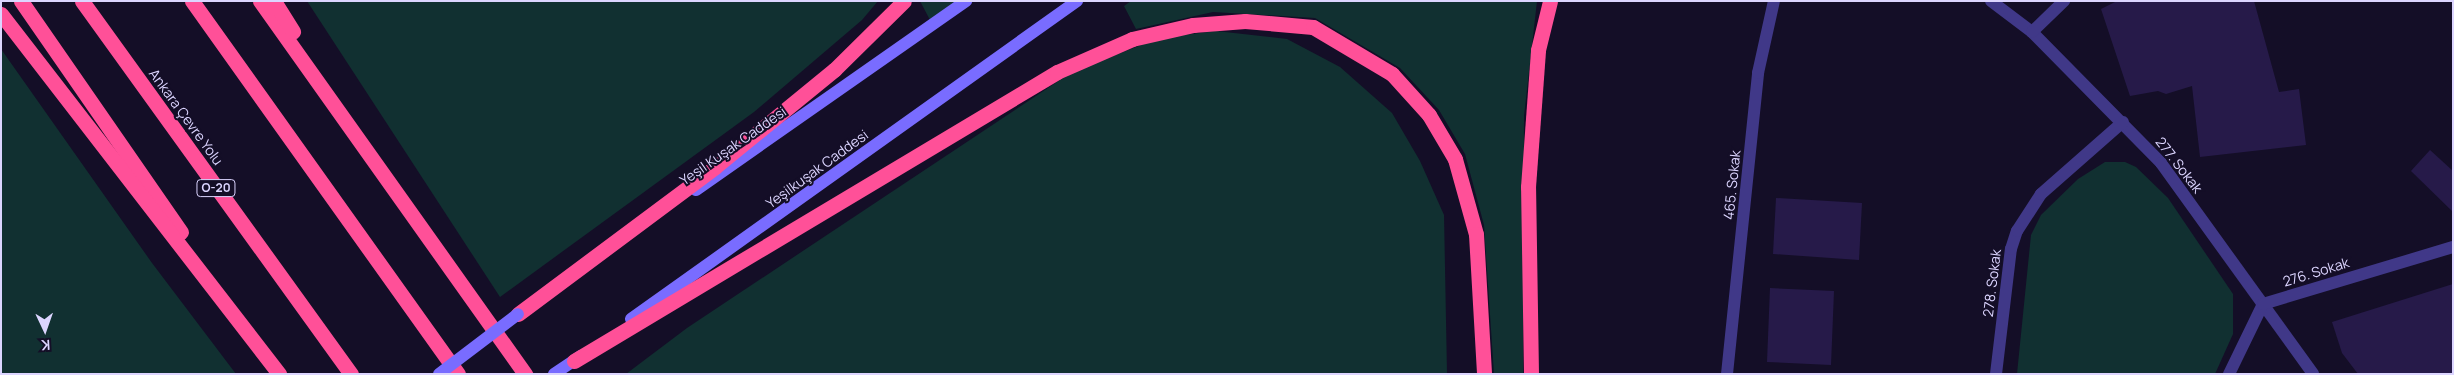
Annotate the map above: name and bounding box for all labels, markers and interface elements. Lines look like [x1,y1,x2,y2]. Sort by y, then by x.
street label: Ankara Çevre Yolu [145,66,227,168]
street label: Yeşil Kuşak Caddesi [677,103,789,189]
street label: Yeşilkuşak Caddesi [763,126,871,212]
street label: 277. Sokak [2152,134,2206,196]
street label: 465. Sokak [1720,149,1744,221]
road number: O-20 [196,178,236,198]
street label: 278. Sokak [1980,248,2004,318]
street label: 276. Sokak [2281,254,2351,290]
north arrow [20,305,70,355]
text: K [41,336,51,355]

